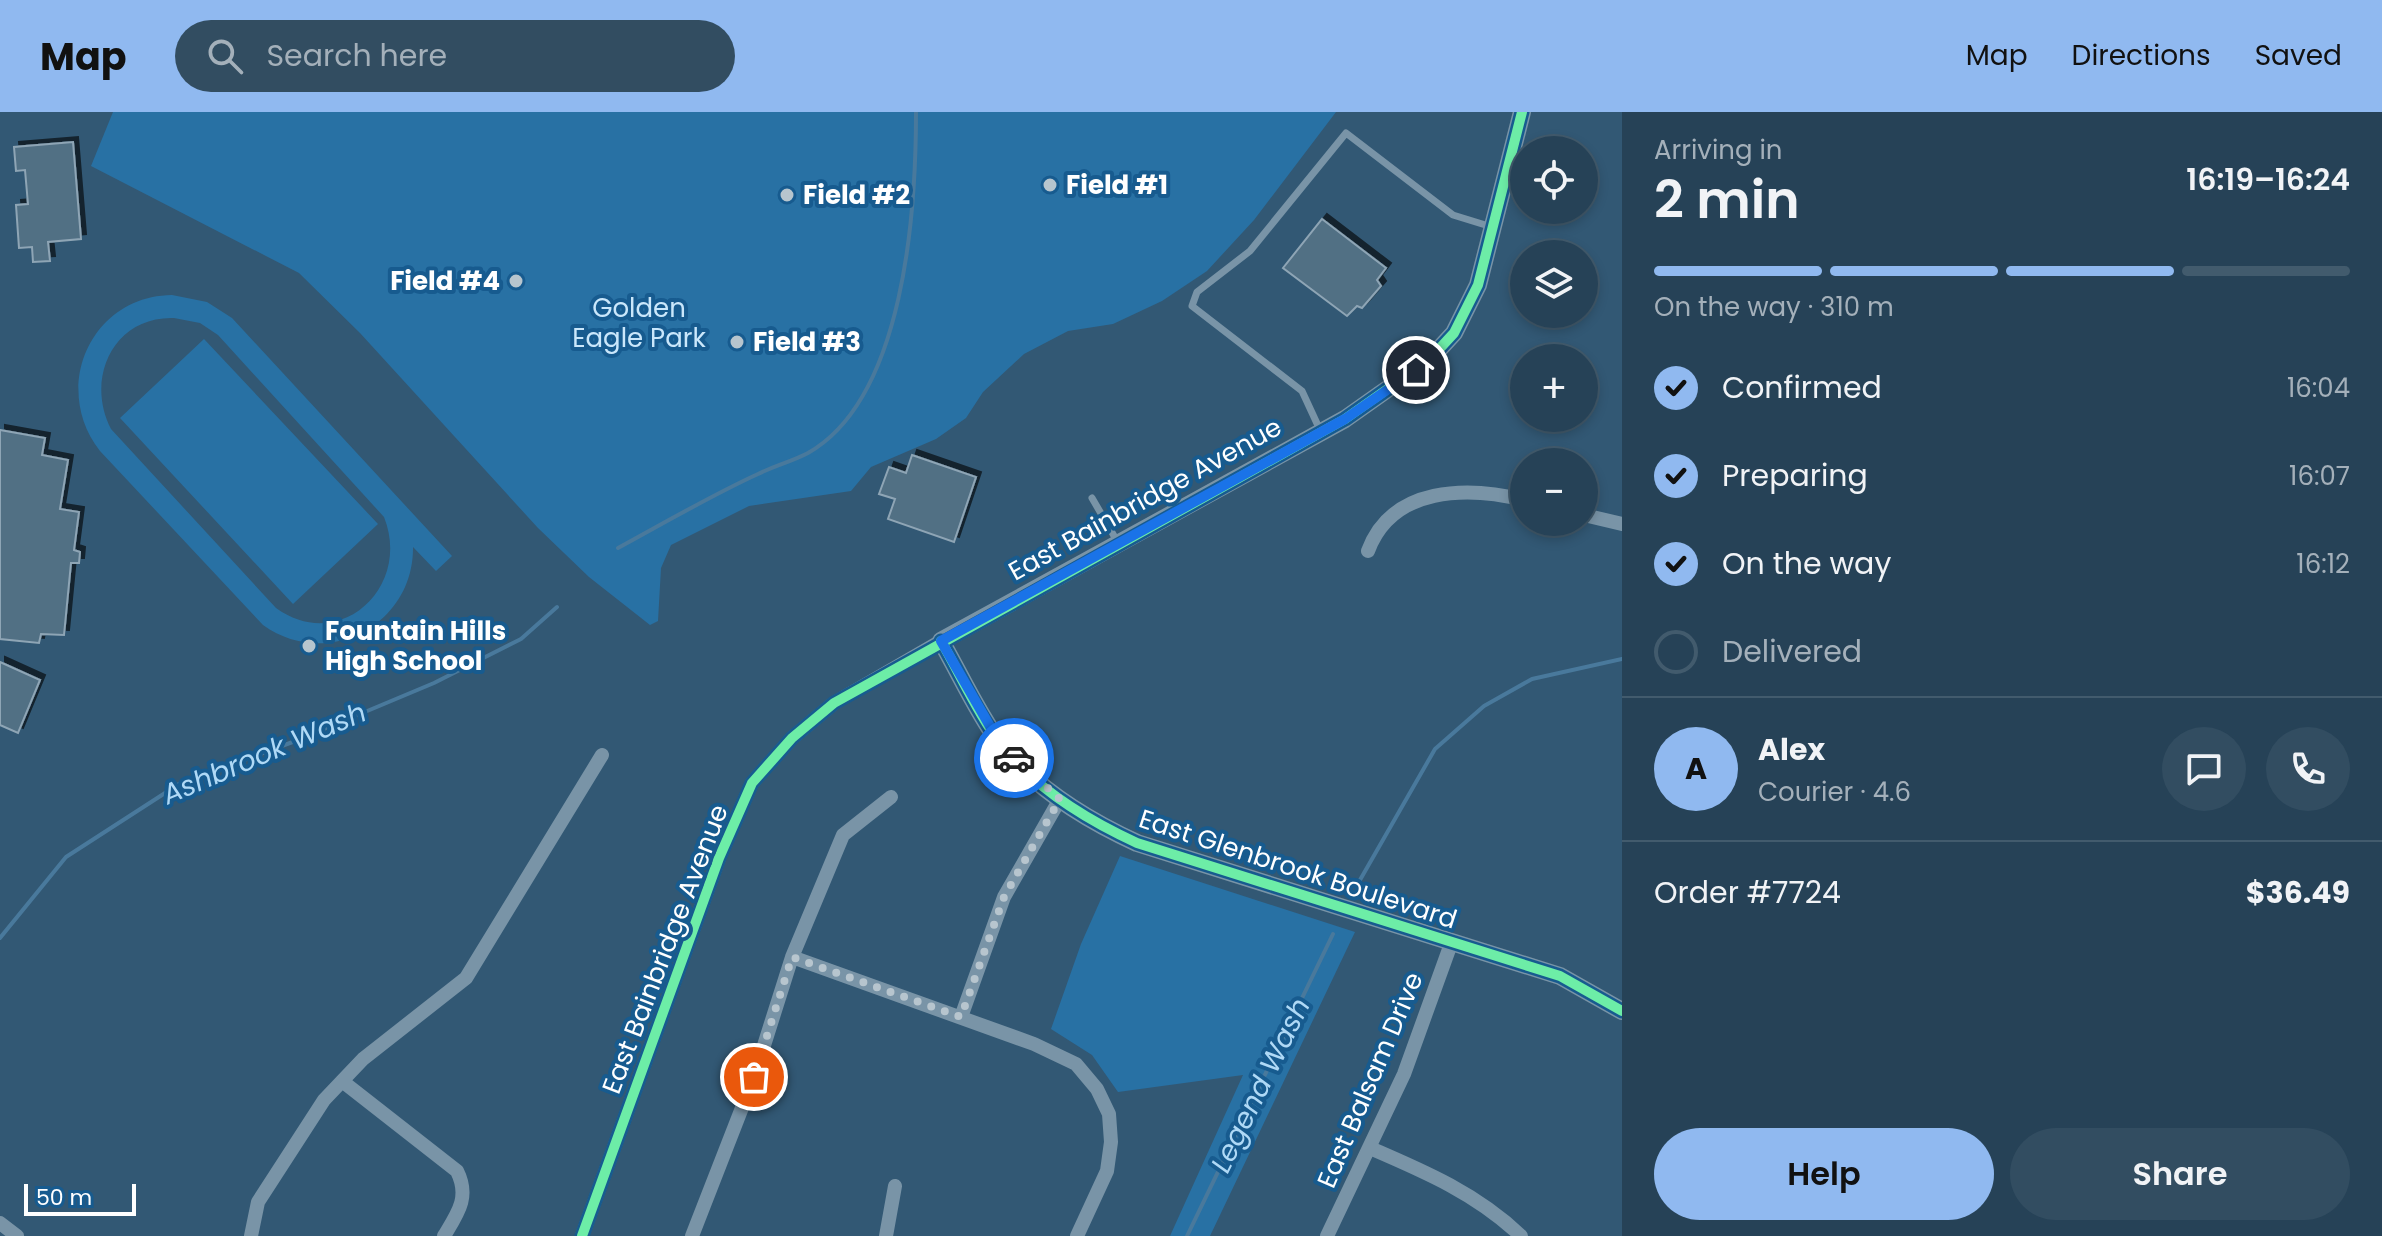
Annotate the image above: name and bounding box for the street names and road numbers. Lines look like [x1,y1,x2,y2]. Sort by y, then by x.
street label: East Bainbridge Avenue [1002,409,1288,589]
street label: East Bainbridge Avenue [593,799,737,1099]
street label: East Glenbrook Boulevard [1134,801,1462,937]
street label: East Balsam Drive [1308,967,1432,1193]

